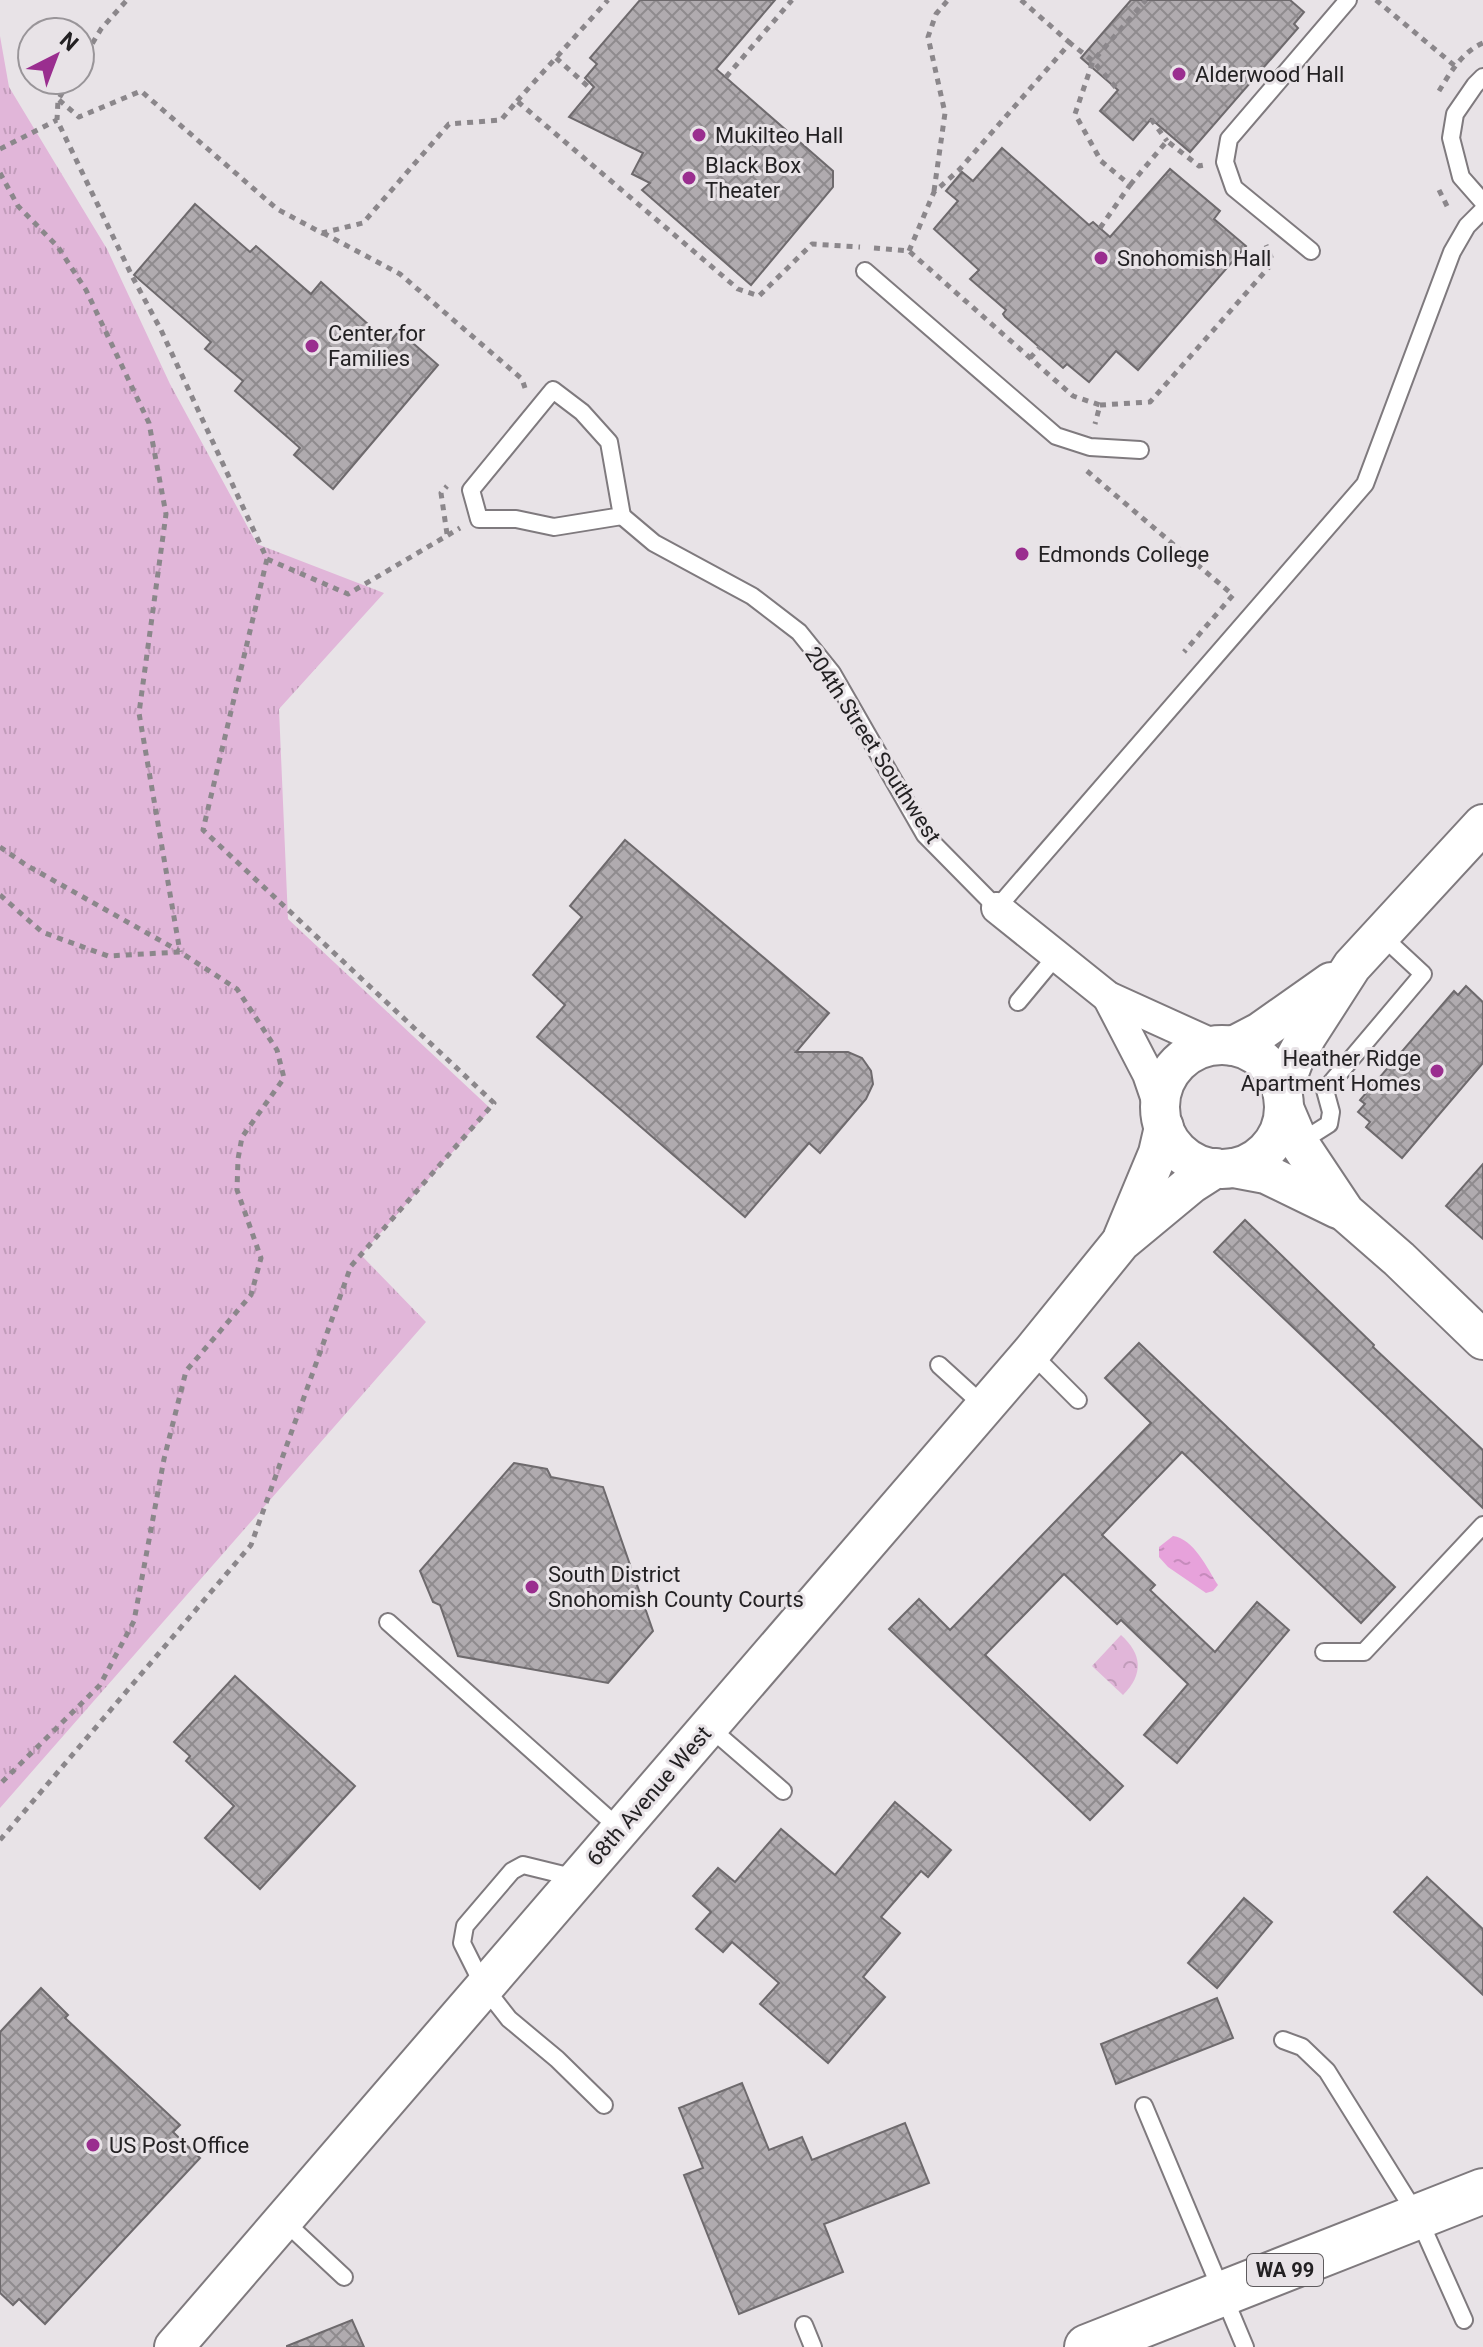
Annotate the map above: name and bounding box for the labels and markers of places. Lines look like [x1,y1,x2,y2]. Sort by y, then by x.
place label: Alderwood Hall [1195,62,1344,87]
marker: Alderwood Hall [1170,65,1188,83]
place label: Mukilteo Hall [715,123,843,148]
marker: Mukilteo Hall [690,126,708,144]
place label: Black Box Theater [705,153,801,203]
marker: Black Box Theater [680,169,698,187]
place label: Snohomish Hall [1117,246,1271,271]
marker: Snohomish Hall [1092,249,1110,267]
place label: Center for Families [328,321,426,371]
marker: Center for Families [303,337,321,355]
place label: Edmonds College [1038,542,1209,567]
marker: Edmonds College [1013,545,1031,563]
place label: Heather Ridge Apartment Homes [1241,1046,1421,1096]
marker: Heather Ridge Apartment Homes [1428,1062,1446,1080]
place label: South District Snohomish County Courts [548,1562,804,1612]
marker: South District Snohomish County Courts [523,1578,541,1596]
place label: US Post Office [109,2133,249,2158]
marker: US Post Office [84,2136,102,2154]

